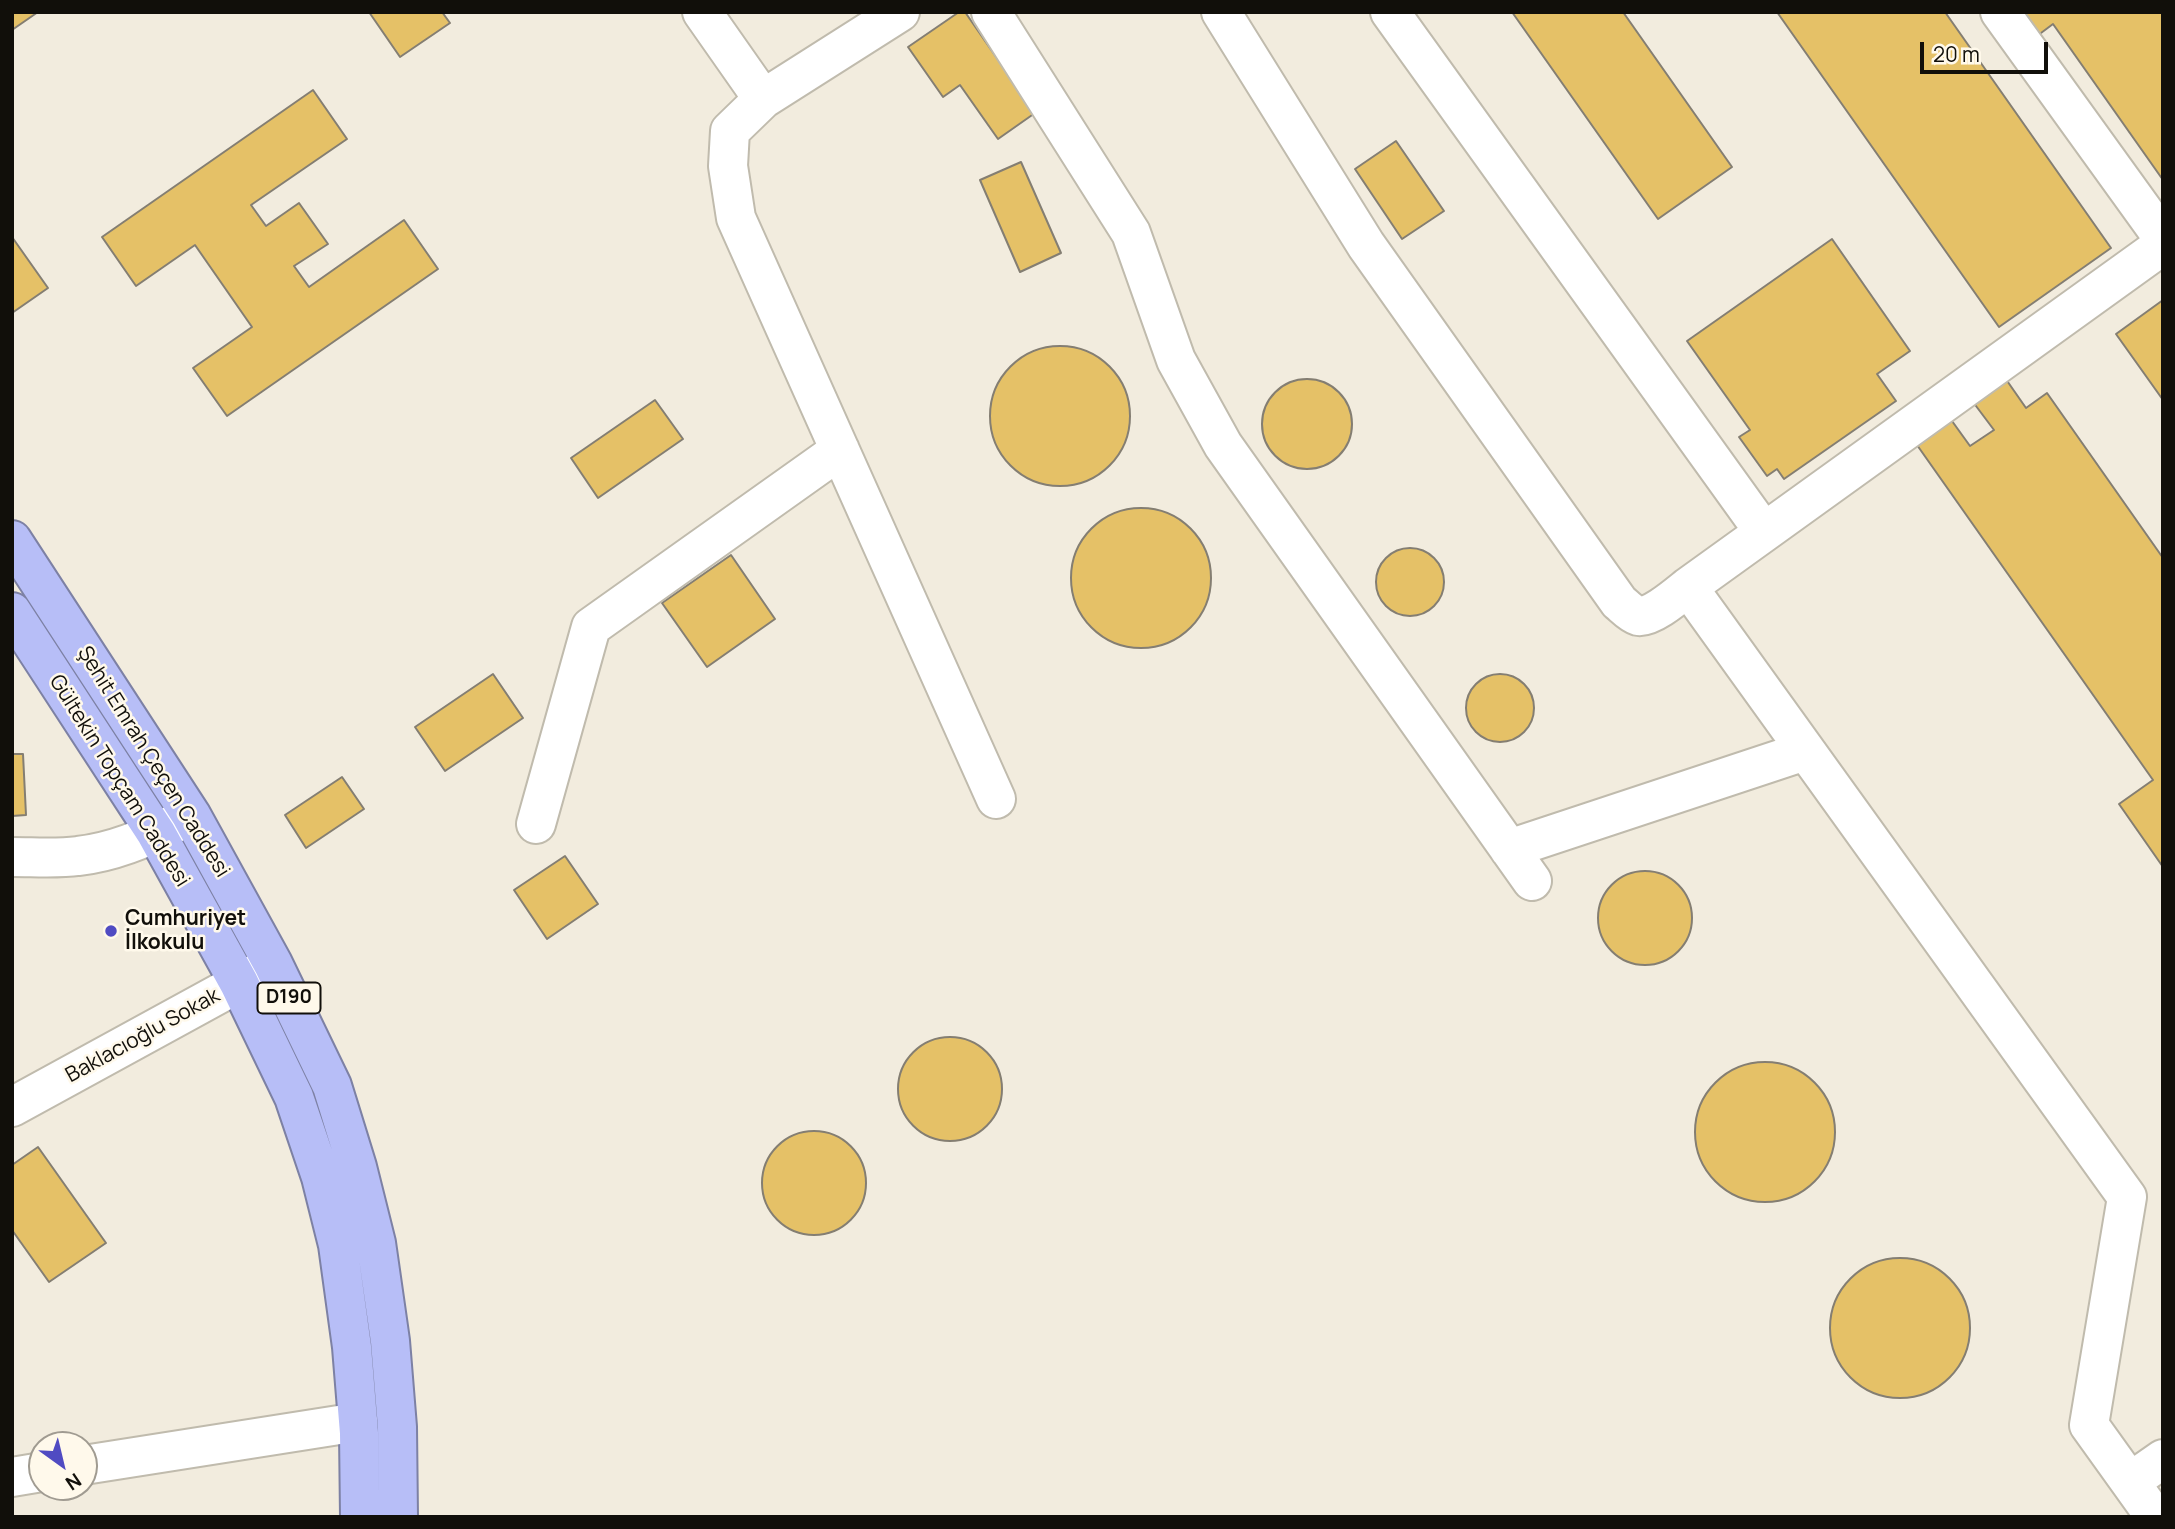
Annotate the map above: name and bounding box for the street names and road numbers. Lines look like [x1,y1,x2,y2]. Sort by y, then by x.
street label: Şehit Emrah Çeçen Caddesi [71,642,235,882]
street label: Gültekin Topçam Caddesi [43,670,195,892]
road number: D190 [258,982,320,1014]
street label: Baklacıoğlu Sokak [62,983,224,1089]

